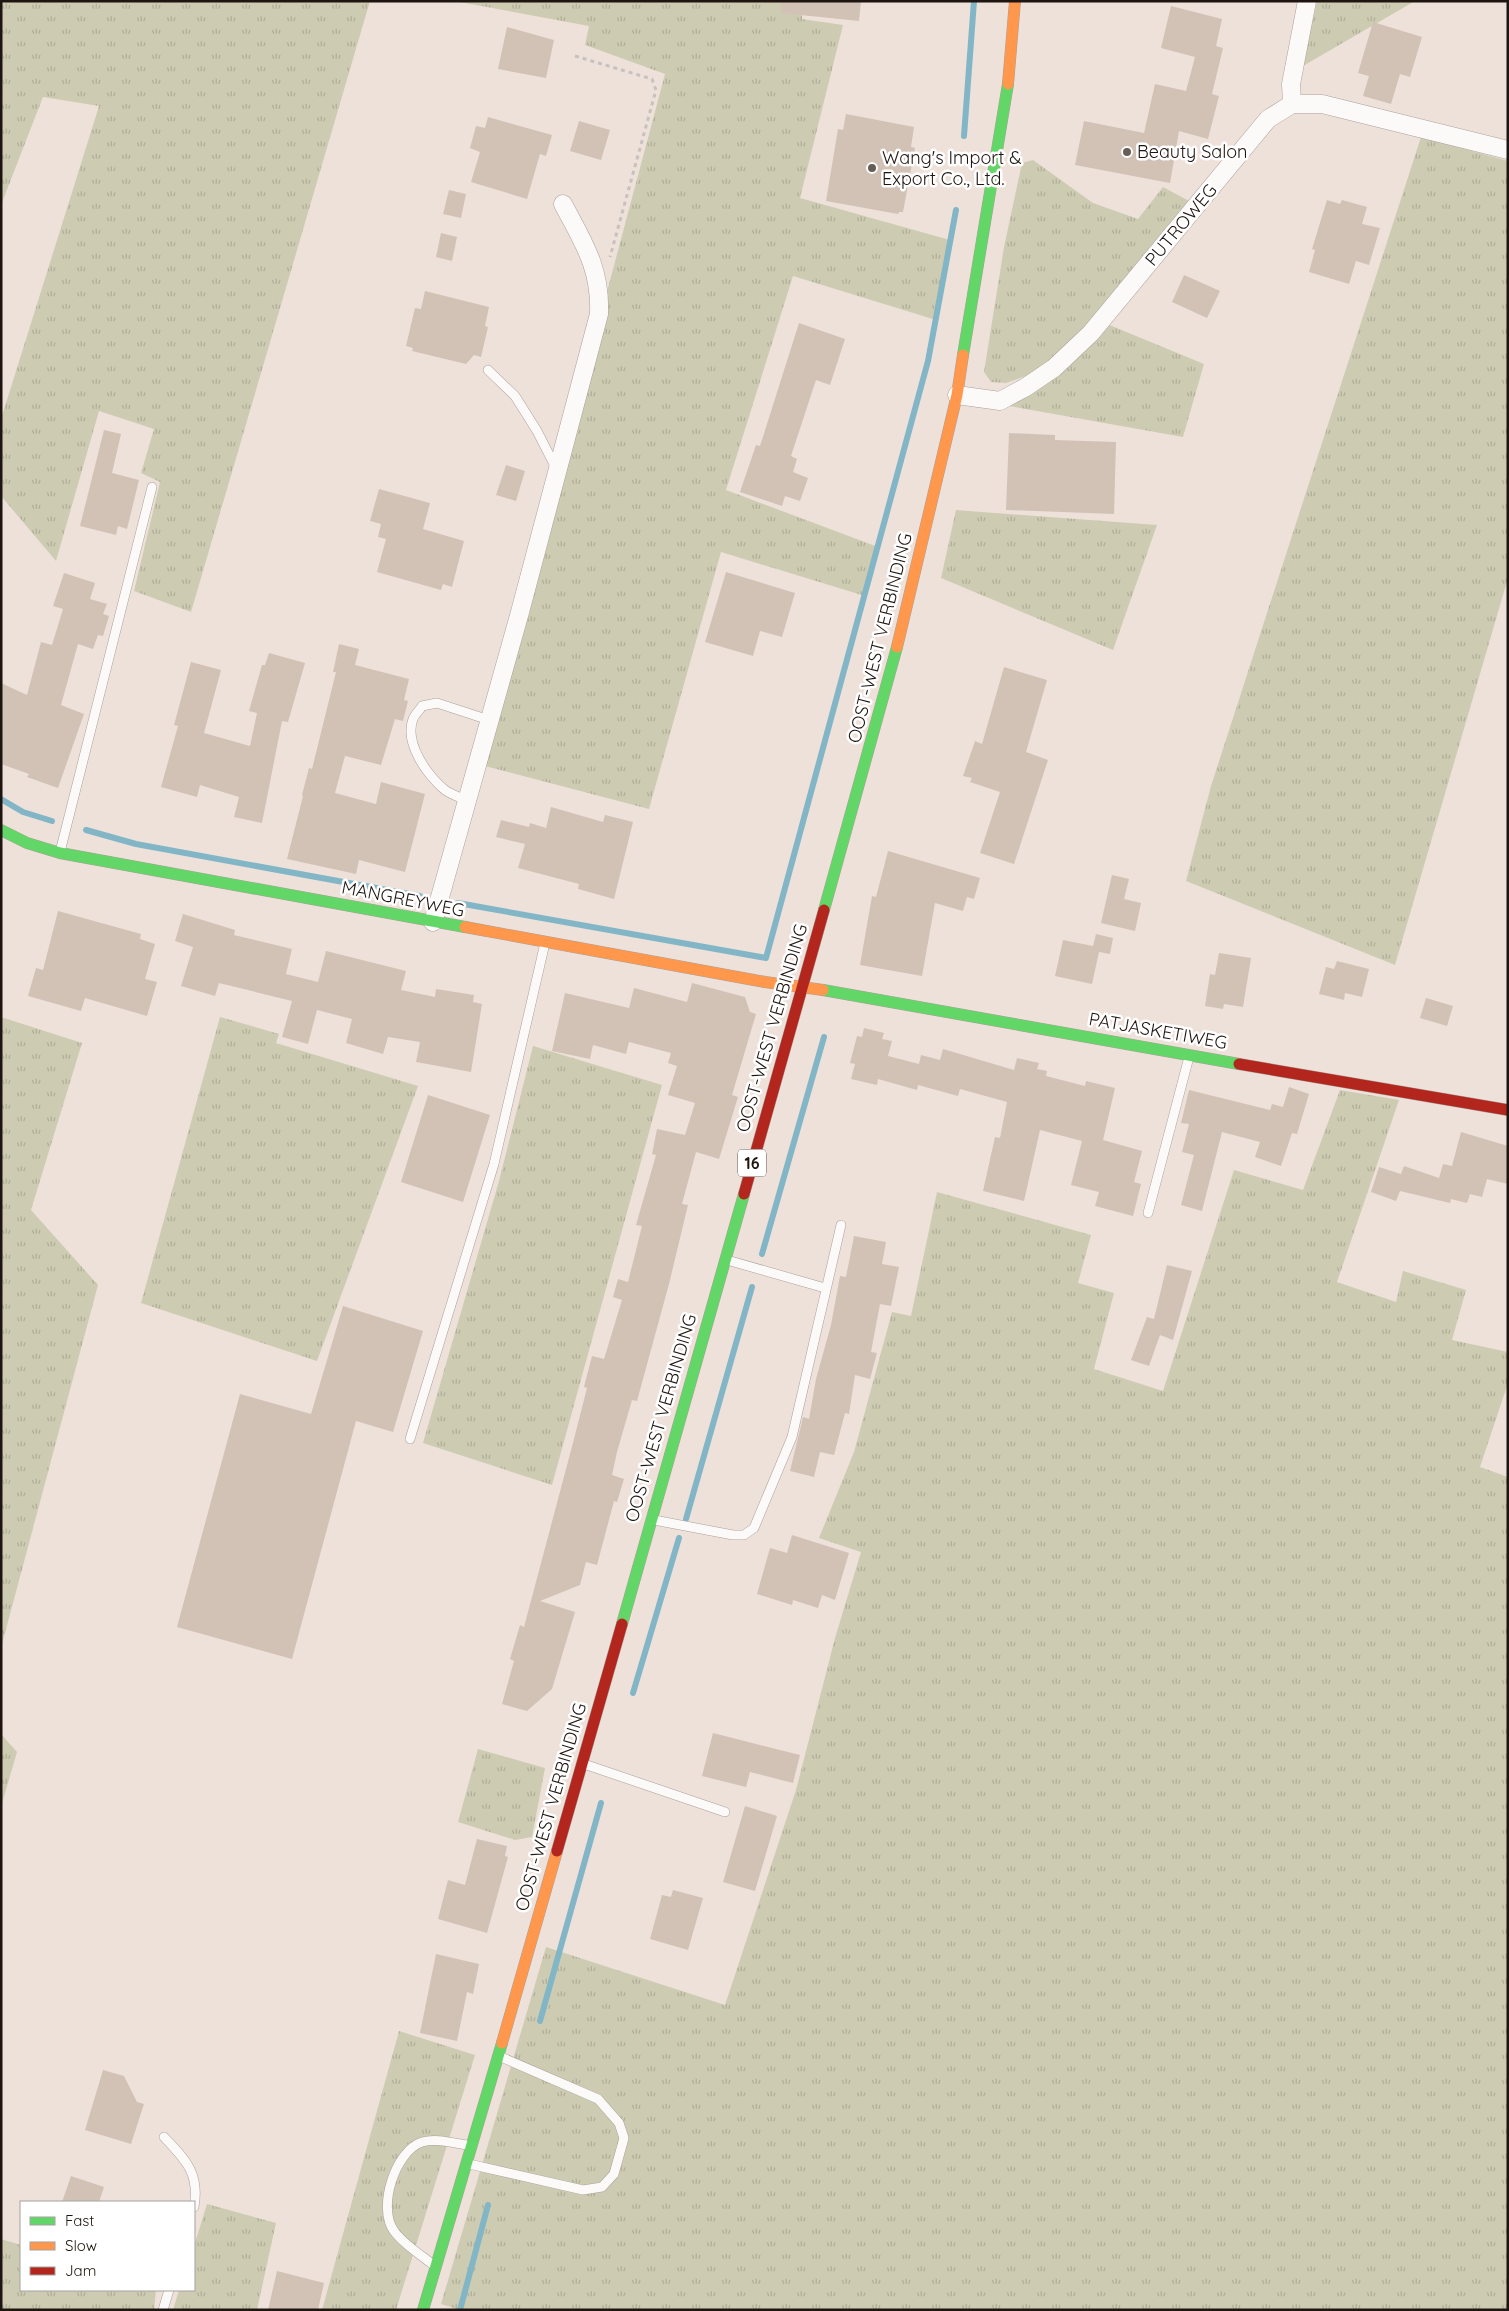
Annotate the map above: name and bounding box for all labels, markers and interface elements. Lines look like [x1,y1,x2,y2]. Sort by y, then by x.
place label: Beauty Salon [1137,140,1247,163]
place label: Wang's Import & Export Co., Ltd. [882,146,1021,190]
marker: Beauty Salon [1121,146,1133,158]
marker: Wang's Import & Export Co., Ltd. [866,162,878,174]
street label: PUTROWEG [1140,179,1222,270]
street label: OOST-WEST VERBINDING [842,530,917,745]
street label: MANGREYWEG [340,875,466,922]
street label: OOST-WEST VERBINDING [731,921,812,1135]
street label: PATJASKETIWEG [1087,1007,1229,1054]
road number: 16 [738,1150,766,1176]
street label: OOST-WEST VERBINDING [620,1311,701,1525]
street label: OOST-WEST VERBINDING [510,1700,591,1914]
legend [20,2201,195,2291]
text: Fast [65,2211,94,2230]
text: Slow [65,2236,97,2255]
text: Jam [65,2261,96,2280]

